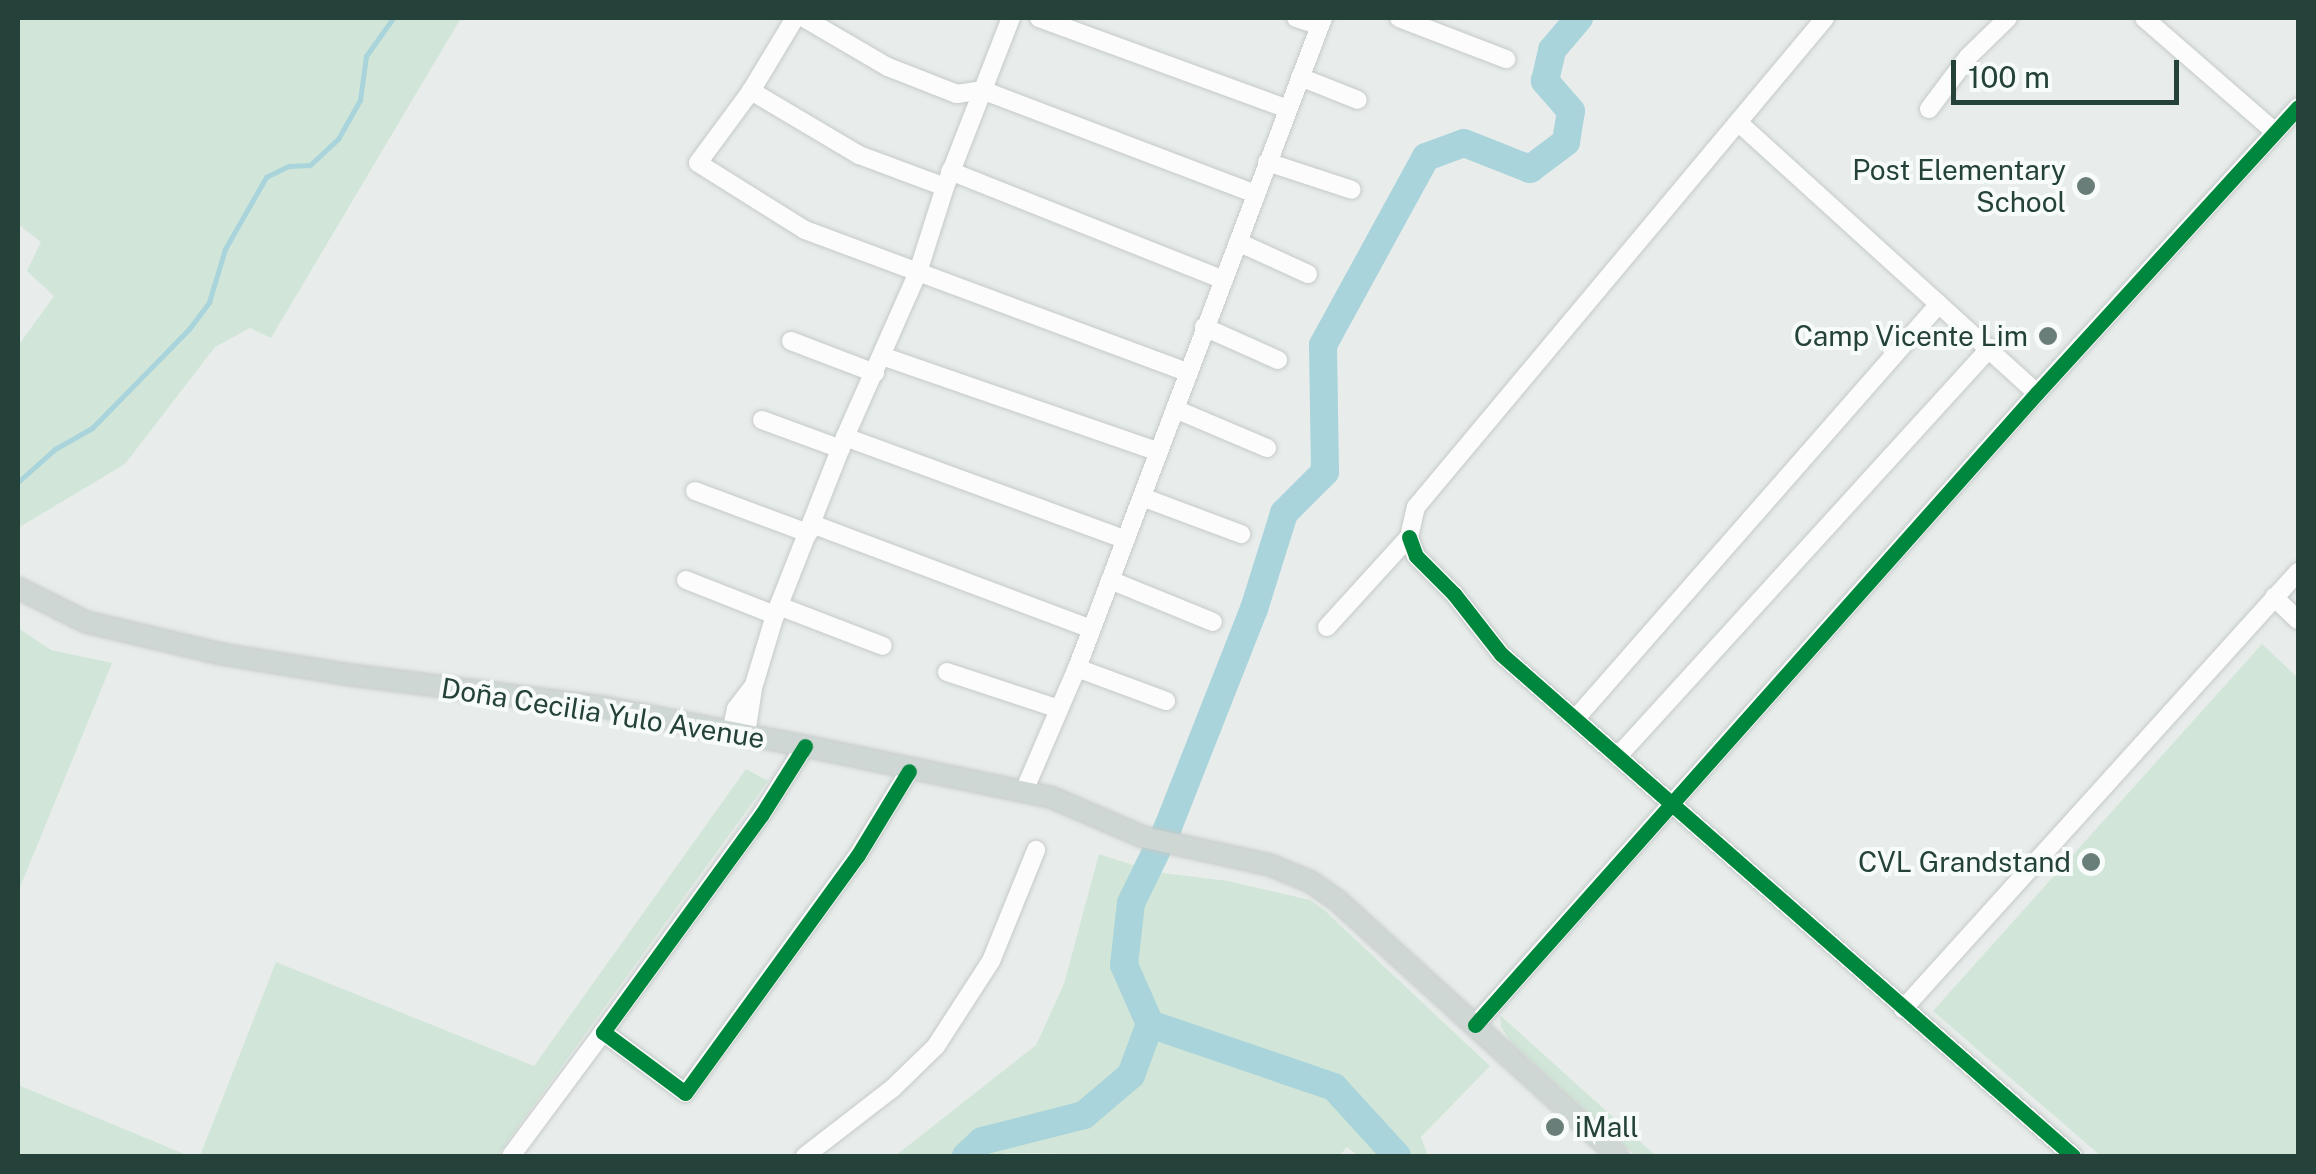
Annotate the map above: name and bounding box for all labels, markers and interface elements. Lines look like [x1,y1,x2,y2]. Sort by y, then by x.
scale bar [1956,40,2184,102]
text: 100 m [1968,59,2050,95]
place label: Post Elementary School [1852,153,2066,219]
marker: Post Elementary School [2075,175,2097,197]
place label: Camp Vicente Lim [1793,319,2028,353]
marker: Camp Vicente Lim [2037,325,2059,347]
street label: Doña Cecilia Yulo Avenue [439,671,767,755]
place label: CVL Grandstand [1858,845,2071,879]
marker: CVL Grandstand [2080,851,2102,873]
place label: iMall [1575,1110,1639,1144]
marker: iMall [1544,1116,1566,1138]

